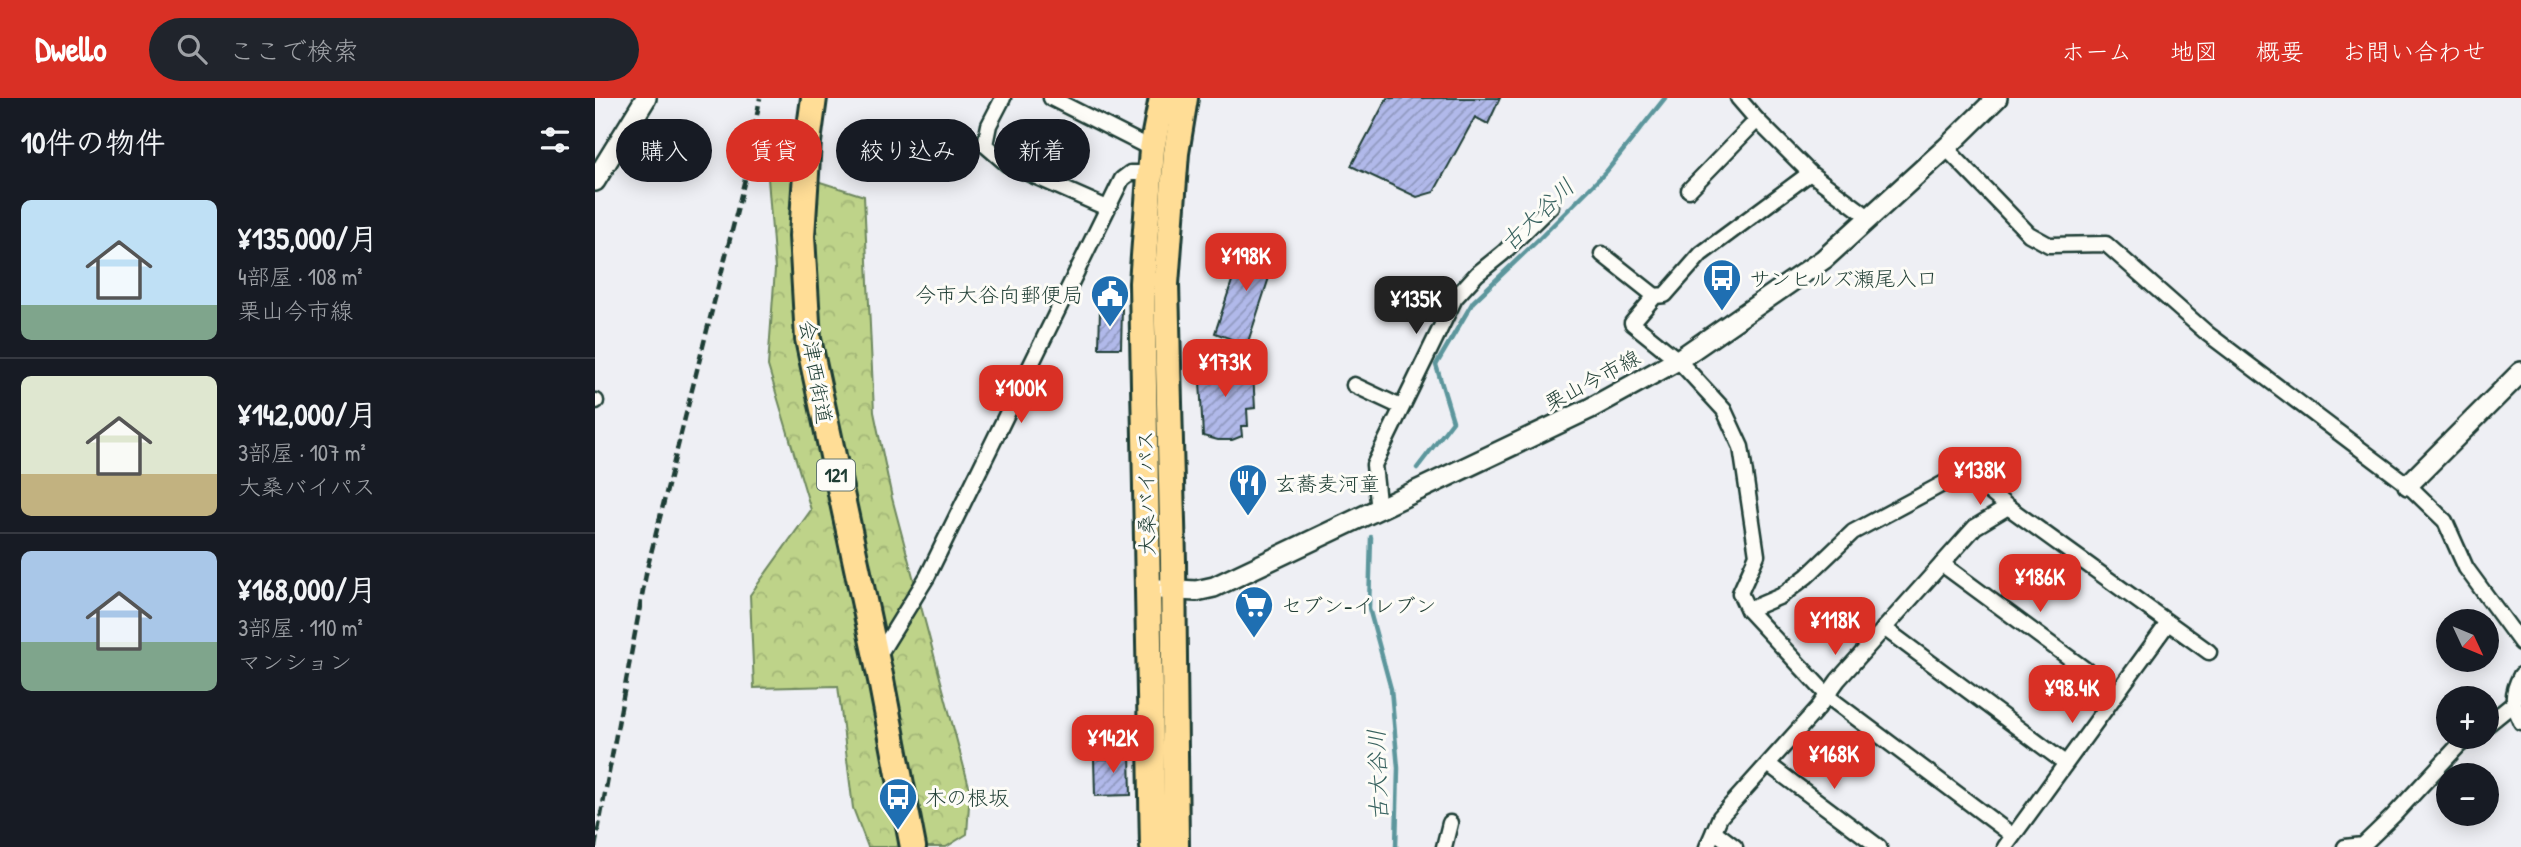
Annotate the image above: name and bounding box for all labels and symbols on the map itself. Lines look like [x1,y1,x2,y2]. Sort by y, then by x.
water label: 古大谷川 [1493,171,1581,257]
pin: ¥198K [1197,234,1295,293]
bus stop icon: サンヒルズ瀬尾入口 [1701,257,1743,312]
place label: サンヒルズ瀬尾入口 [1749,264,1938,293]
public building icon: 今市大谷向郵便局 [1089,273,1131,328]
pin: ¥135K [1367,276,1465,336]
place label: 今市大谷向郵便局 [915,280,1083,309]
street label: 会津西街道 [793,318,839,426]
pin: ¥173K [1176,340,1274,399]
street label: 栗山今市線 [1539,343,1645,417]
pin: ¥100K [972,366,1070,425]
street label: 大桑バイパス [1130,430,1162,556]
pin: ¥138K [1931,448,2029,507]
road number: 121 [817,460,855,490]
restaurant icon: 玄蕎麦河童 [1227,462,1269,517]
place label: 玄蕎麦河童 [1275,469,1380,498]
pin: ¥186K [1991,554,2089,614]
supermarket icon: セブン-イレブン [1233,584,1275,639]
place label: セブン-イレブン [1281,591,1436,620]
pin: ¥118K [1786,598,1884,657]
north arrow [2436,609,2499,672]
pin: ¥98.4K [2015,666,2129,725]
pin: ¥142K [1064,716,1162,775]
water label: 古大谷川 [1360,728,1394,822]
pin: ¥168K [1785,732,1883,791]
bus stop icon: 木の根坂 [877,776,919,831]
place label: 木の根坂 [925,783,1009,812]

